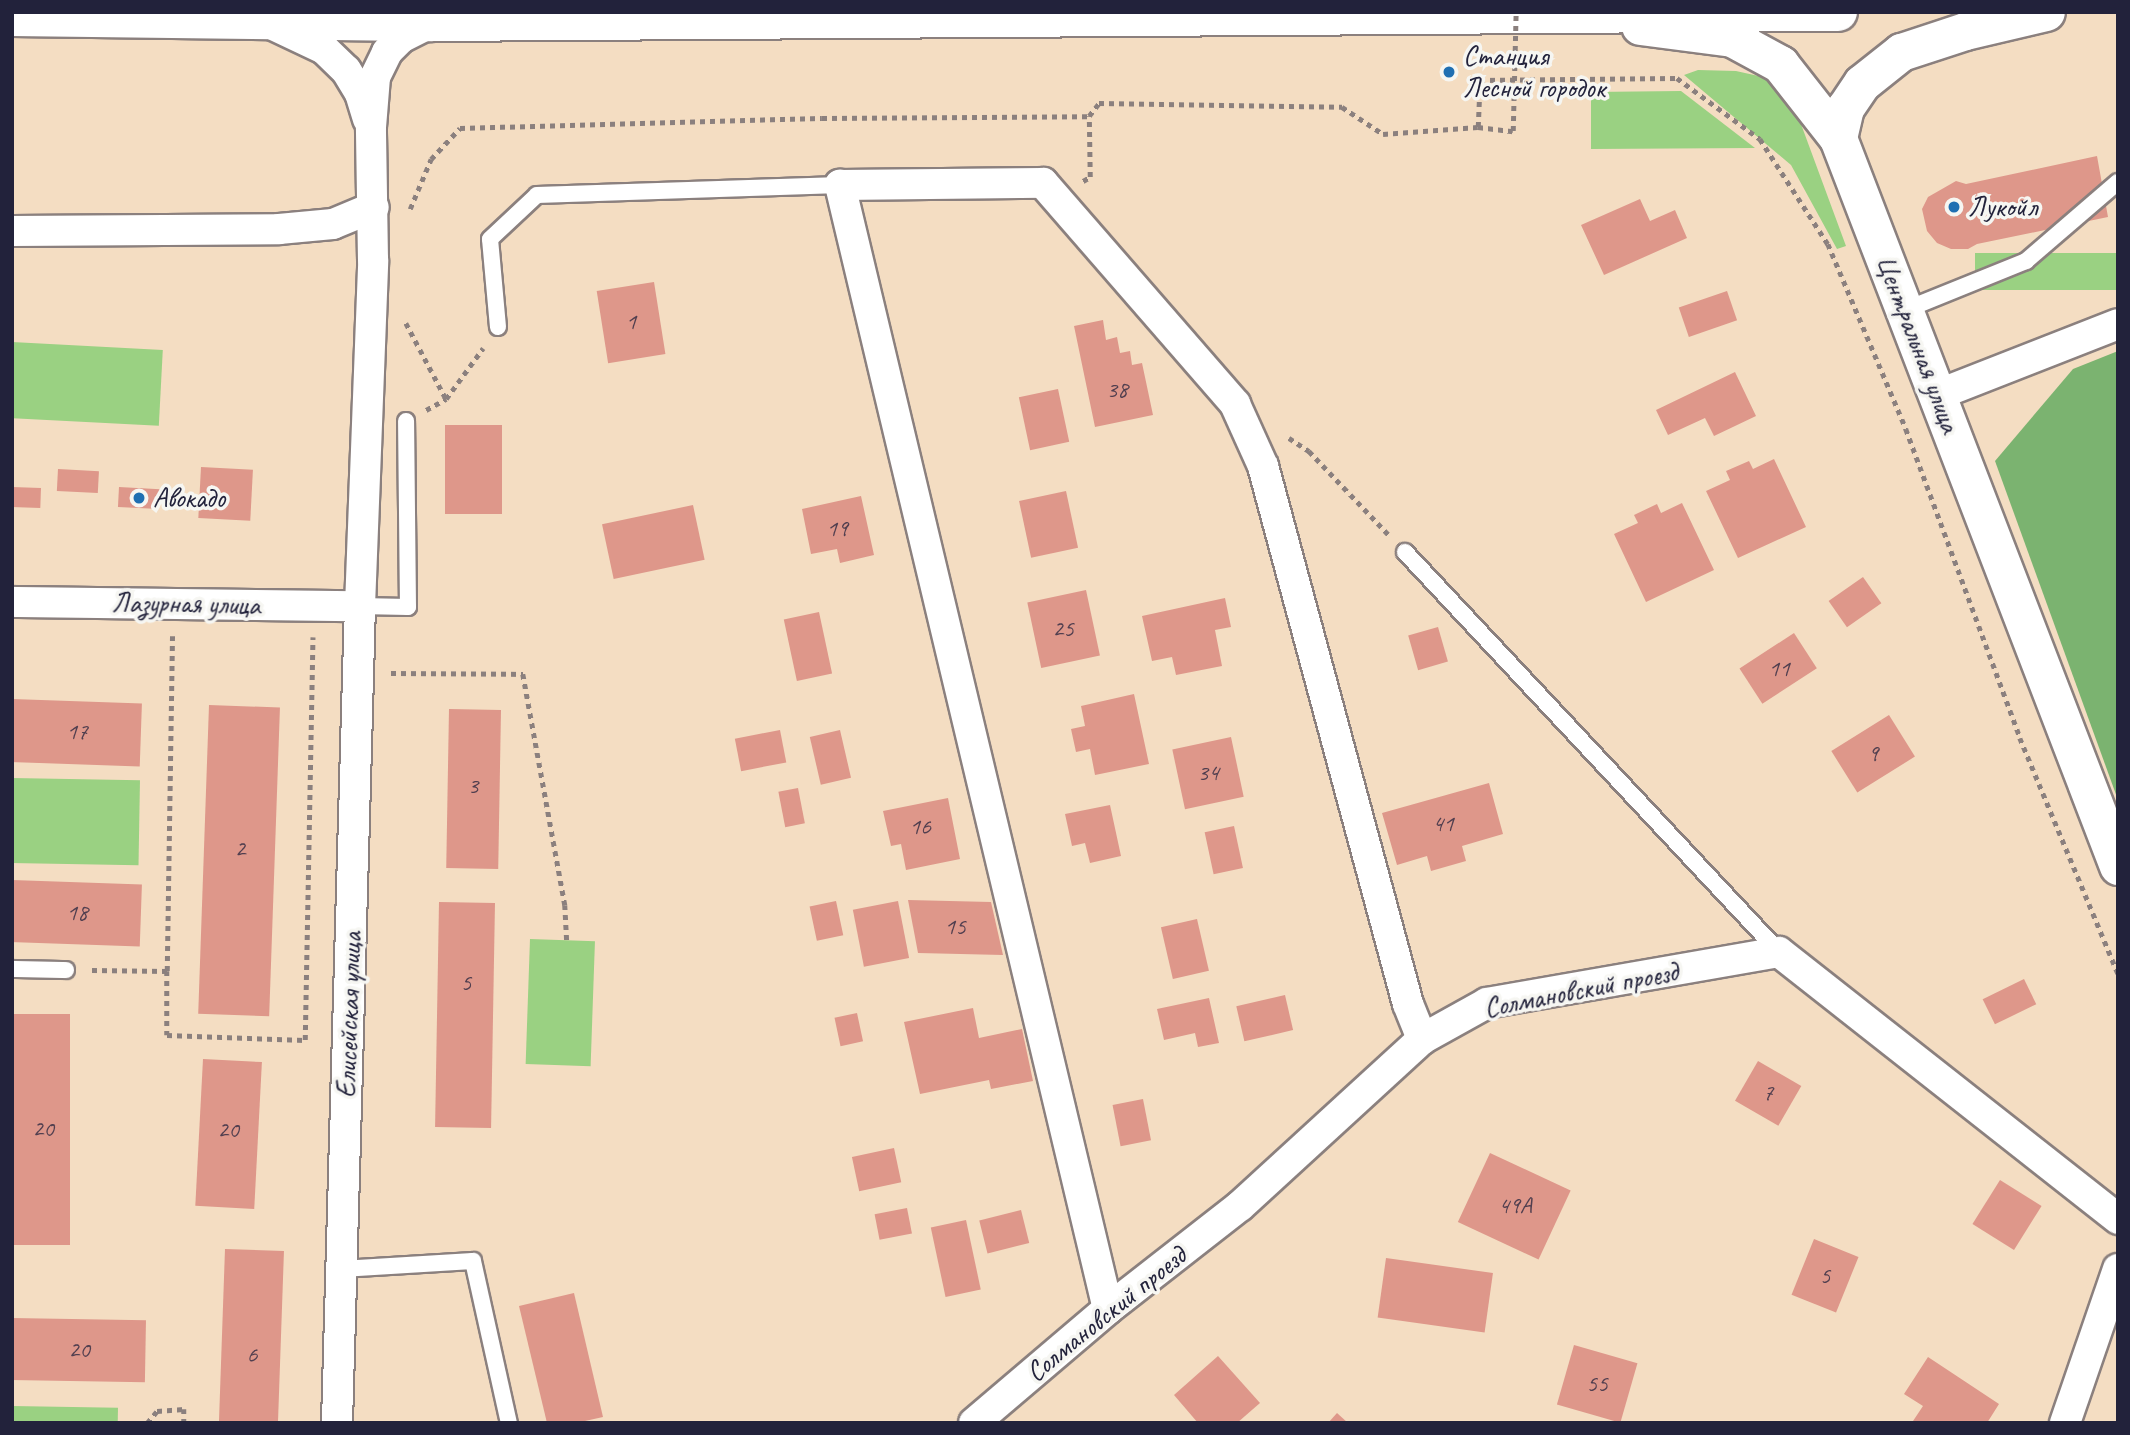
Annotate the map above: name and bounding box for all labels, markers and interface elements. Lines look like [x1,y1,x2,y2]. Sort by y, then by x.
place label: Станция Лесной городок [1463,39,1605,105]
marker: Станция Лесной городок [1441,64,1457,80]
place label: Лукойл [1968,190,2037,224]
marker: Лукойл [1946,199,1962,215]
street label: Центральная улица [1868,250,1968,438]
house number: 1 [626,308,636,336]
house number: 38 [1106,376,1128,404]
place label: Авокадо [153,481,225,515]
marker: Авокадо [131,490,147,506]
house number: 19 [826,515,848,543]
street label: Лазурная улица [111,586,261,622]
house number: 25 [1052,615,1074,643]
house number: 11 [1768,655,1790,683]
house number: 17 [66,718,88,746]
house number: 9 [1868,740,1878,768]
house number: 34 [1197,759,1219,787]
house number: 3 [468,772,478,800]
house number: 41 [1432,810,1454,838]
house number: 16 [909,813,931,841]
house number: 2 [235,835,245,863]
house number: 18 [66,899,88,927]
house number: 15 [944,913,966,941]
street label: Елисейская улица [329,931,369,1099]
street label: Солмановский проезд [1481,955,1681,1025]
house number: 5 [461,969,471,997]
house number: 7 [1763,1079,1773,1107]
house number: 20 [32,1115,54,1143]
house number: 20 [217,1116,239,1144]
house number: 49А [1498,1192,1532,1220]
street label: Солмановский проезд [1019,1239,1193,1389]
house number: 5 [1820,1262,1830,1290]
house number: 20 [68,1336,90,1364]
house number: 6 [247,1341,257,1369]
house number: 55 [1586,1370,1608,1398]

